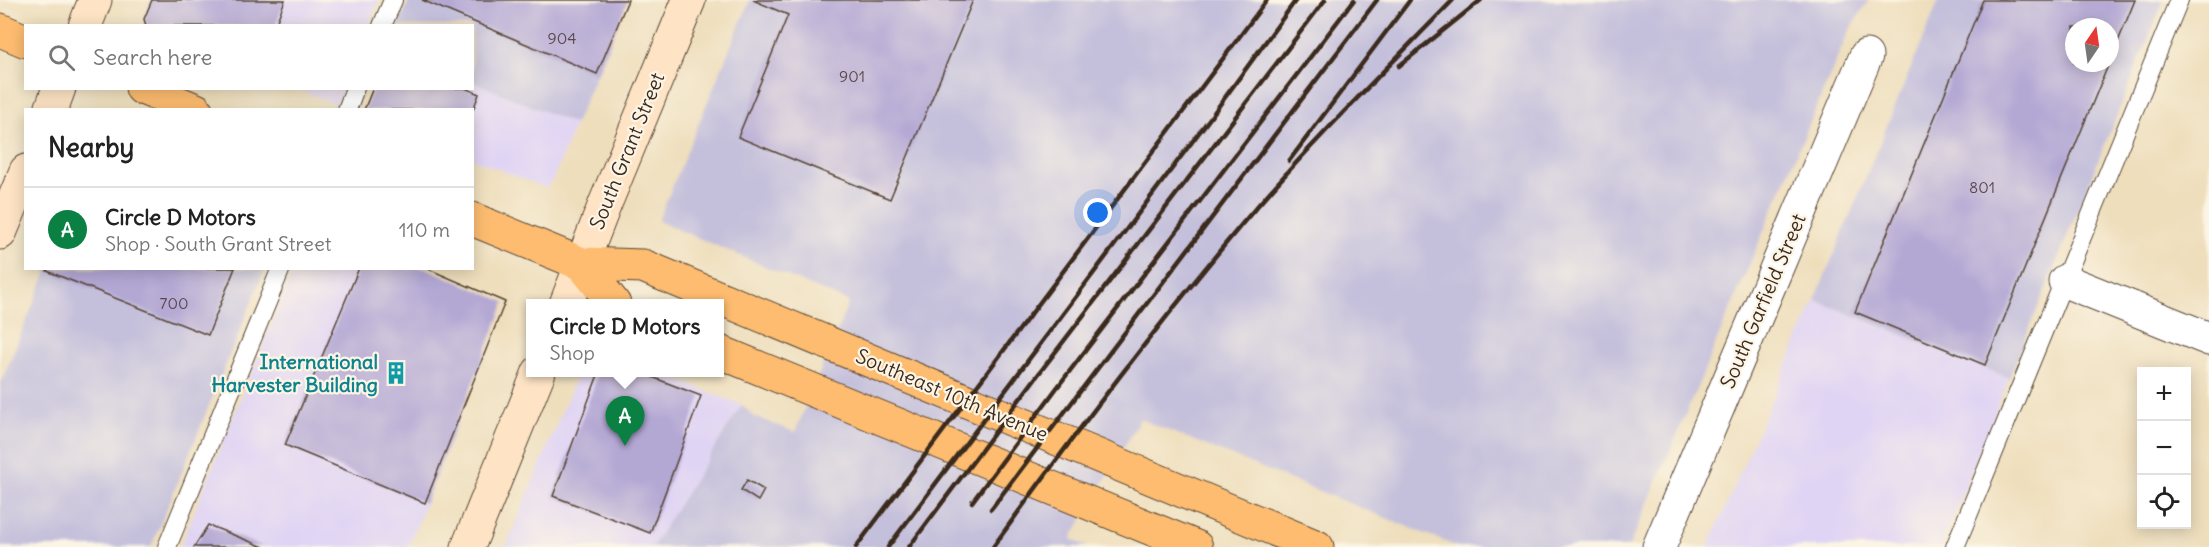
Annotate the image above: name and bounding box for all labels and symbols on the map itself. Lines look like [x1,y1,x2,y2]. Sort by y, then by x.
north arrow [2065,18,2119,72]
house number: 904 [548,28,576,48]
house number: 901 [839,66,865,86]
street label: South Grant Street [584,68,670,233]
house number: 801 [1969,177,1995,197]
your location [1083,198,1112,227]
street label: South Garfield Street [1714,209,1811,392]
house number: 700 [160,293,188,313]
street label: Southeast 10th Avenue [852,343,1052,446]
place label: International Harvester Building [212,349,378,397]
building icon: International Harvester Building [383,360,409,386]
pin: A [606,396,644,446]

